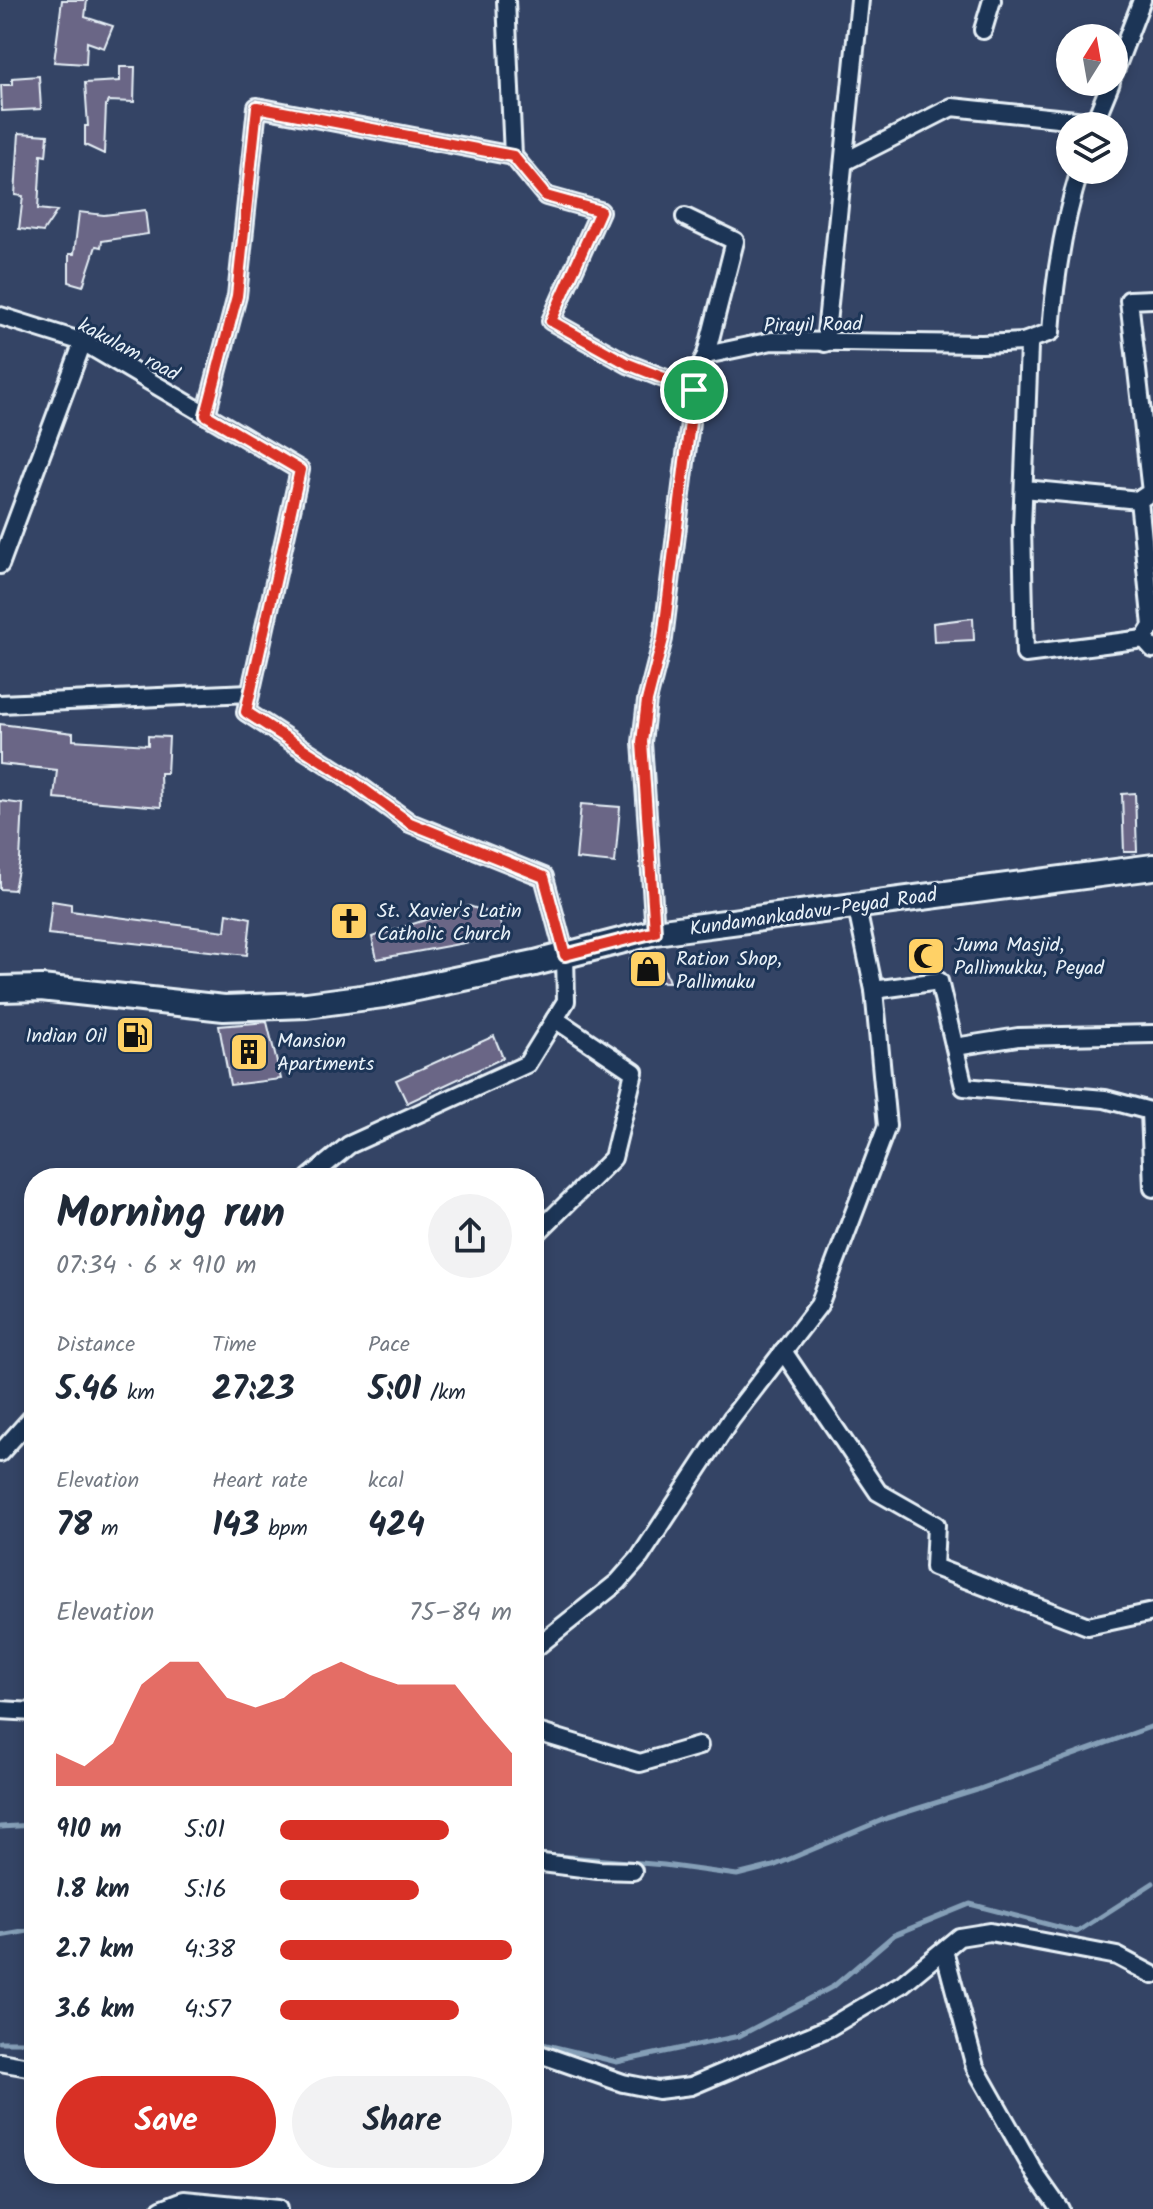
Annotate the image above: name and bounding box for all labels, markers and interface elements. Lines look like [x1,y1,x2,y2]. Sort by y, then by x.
north arrow [1056,24,1128,96]
map controls [1056,24,1128,184]
button: layers [1056,112,1128,184]
street label: Pirayil Road [763,309,864,343]
street label: kakulam road [72,311,185,391]
pin [660,356,728,424]
icon: arrive [672,368,716,412]
street label: Kundamankadavu-Peyad Road [688,880,940,946]
place label: St. Xavier's Latin Catholic Church [377,896,522,951]
church icon: St. Xavier's Latin Catholic Church [328,900,370,942]
place label: Juma Masjid, Pallimukku, Peyad [954,930,1105,985]
mosque icon: Juma Masjid, Pallimukku, Peyad [905,935,947,977]
place label: Ration Shop, Pallimuku [676,944,782,999]
shop icon: Ration Shop, Pallimuku [627,948,669,990]
fuel station icon: Indian Oil [114,1014,156,1056]
place label: Indian Oil [25,1021,107,1053]
place label: Mansion Apartments [277,1026,375,1081]
building icon: Mansion Apartments [228,1031,270,1073]
text: Morning run [56,1180,285,1250]
button: share [428,1194,512,1278]
text: 07:34 · 6 × 910 m [56,1245,257,1287]
text: Distance [56,1328,135,1363]
text: Time [212,1328,256,1363]
text: Pace [368,1328,410,1363]
text: 5.46 [56,1363,118,1417]
text: 27:23 [212,1363,295,1417]
text: 5:01 [368,1363,421,1417]
text: km [118,1376,155,1411]
text: /km [421,1376,466,1411]
text: Elevation [56,1464,139,1499]
text: Heart rate [212,1464,308,1499]
text: kcal [368,1464,404,1499]
text: 78 [56,1499,92,1553]
text: 143 [212,1499,259,1553]
text: 424 [368,1499,425,1553]
text: m [92,1512,118,1547]
text: bpm [259,1512,308,1547]
text: Elevation [56,1592,154,1634]
text: 75–84 m [409,1592,512,1634]
text: 910 m [56,1809,122,1851]
text: 5:01 [184,1809,226,1851]
text: 1.8 km [56,1869,129,1911]
text: 5:16 [184,1869,227,1911]
text: 2.7 km [56,1929,134,1971]
text: 4:38 [184,1929,235,1971]
text: 3.6 km [56,1989,135,2031]
text: 4:57 [184,1989,231,2031]
button: Save [56,2076,276,2168]
button: Share [292,2076,512,2168]

